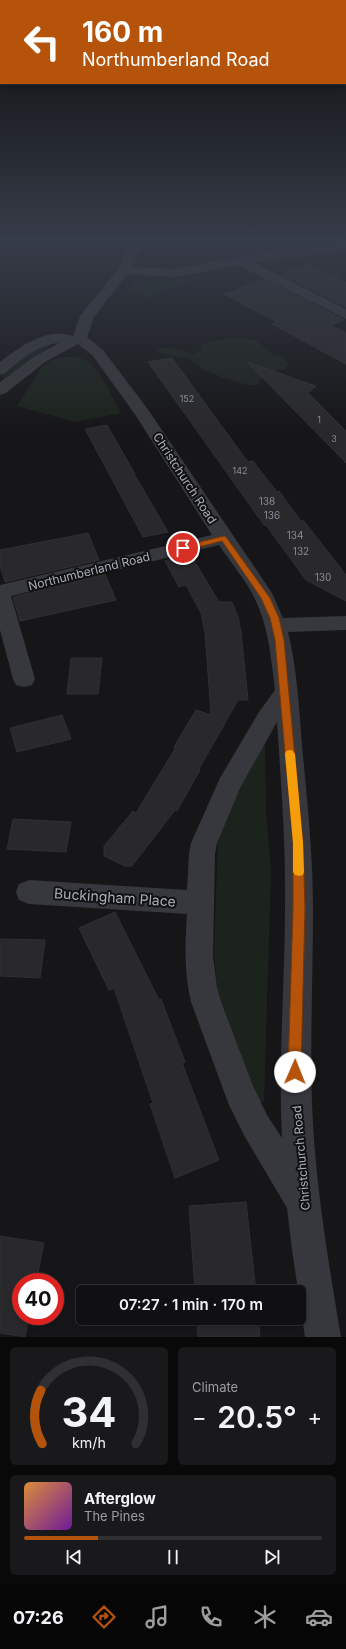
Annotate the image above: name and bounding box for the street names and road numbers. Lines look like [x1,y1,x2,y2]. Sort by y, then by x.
street label: Christchurch Road [150,430,220,526]
street label: Northumberland Road [27,549,151,593]
street label: Buckingham Place [54,884,176,910]
street label: Christchurch Road [289,1105,313,1211]

